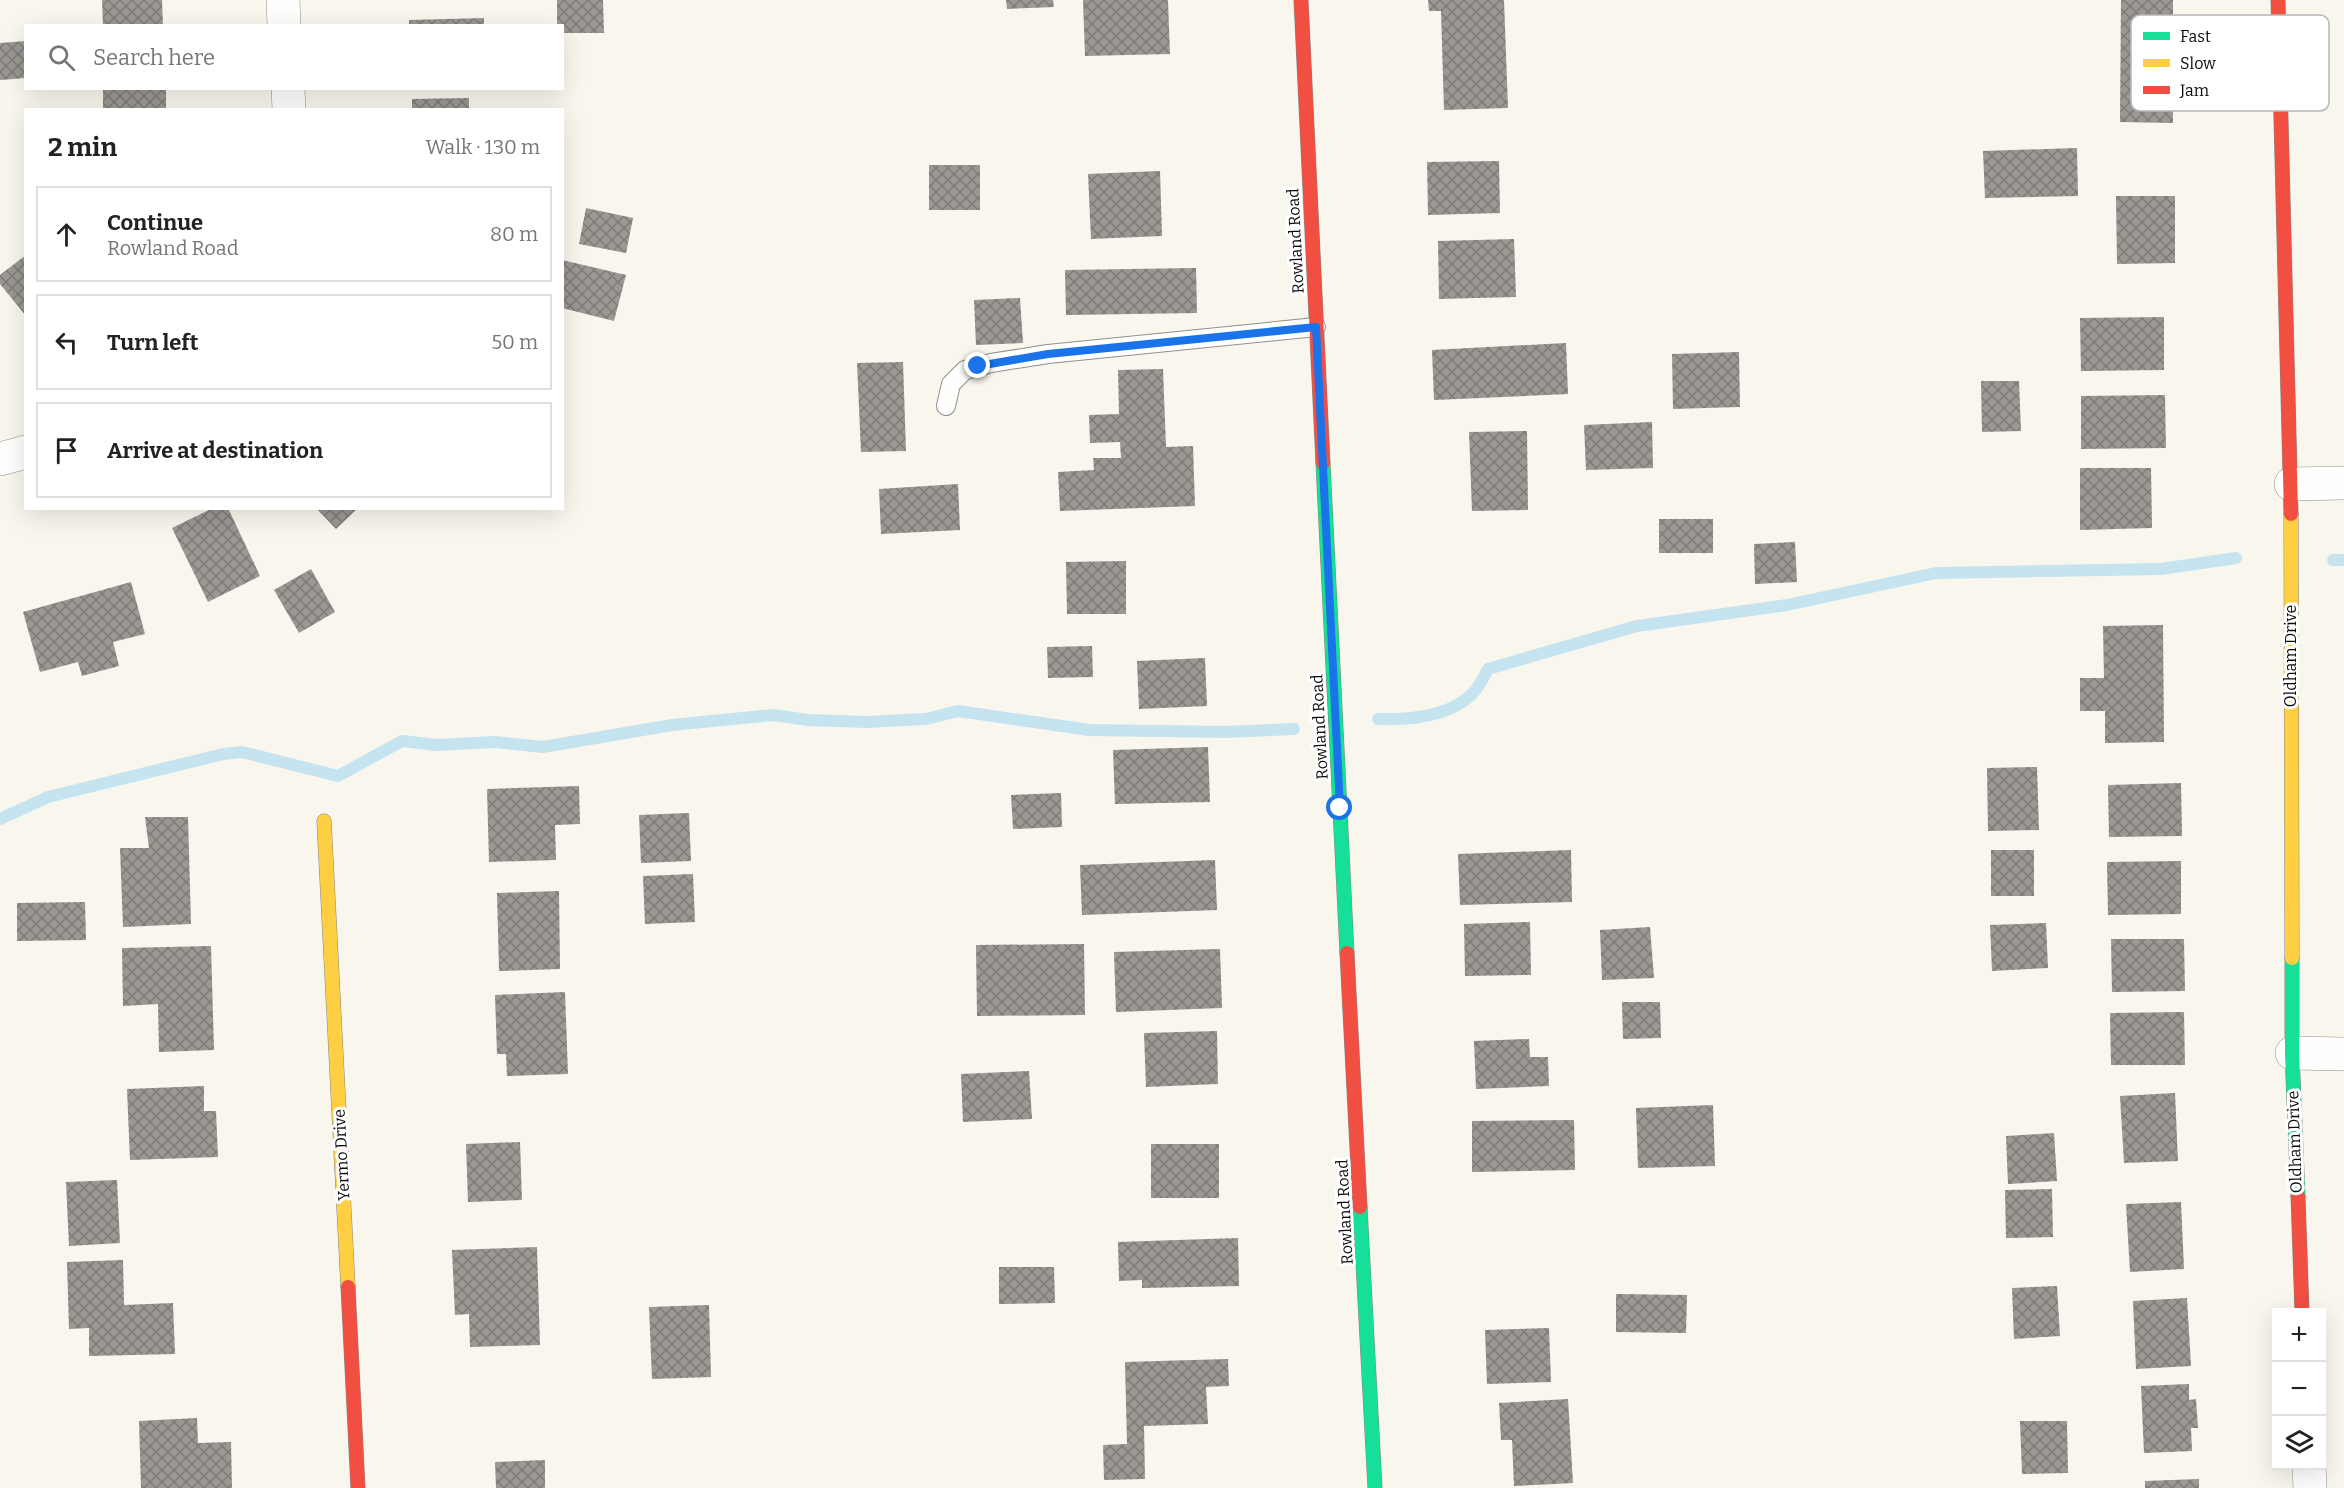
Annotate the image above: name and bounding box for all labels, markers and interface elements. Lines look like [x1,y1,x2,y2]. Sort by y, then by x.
legend [2131,15,2329,111]
search box [24,24,564,90]
text: Fast [2180,27,2211,46]
icon: search [45,41,78,74]
text: Search here [93,44,215,71]
text: Slow [2180,54,2216,73]
text: Jam [2179,81,2209,100]
text: 2 min [48,132,117,163]
text: Walk · 130 m [426,135,540,159]
street label: Rowland Road [1283,187,1308,294]
text: Continue [107,209,203,236]
icon: ahead [50,218,83,251]
text: 80 m [490,222,538,246]
text: Rowland Road [107,236,239,260]
icon: left [50,326,83,359]
text: Turn left [107,329,199,356]
text: 50 m [491,330,538,354]
route end [964,352,990,378]
icon: arrive [50,434,83,467]
text: Arrive at destination [107,437,323,464]
street label: Oldham Drive [2281,605,2300,707]
street label: Rowland Road [1307,673,1332,780]
route start [1326,794,1352,820]
street label: Oldham Drive [2283,1090,2306,1194]
street label: Yermo Drive [330,1109,353,1201]
street label: Rowland Road [1332,1158,1357,1265]
map controls [2272,1308,2326,1470]
button: + [2272,1308,2326,1362]
button: − [2272,1362,2326,1416]
button: layers [2272,1416,2326,1470]

